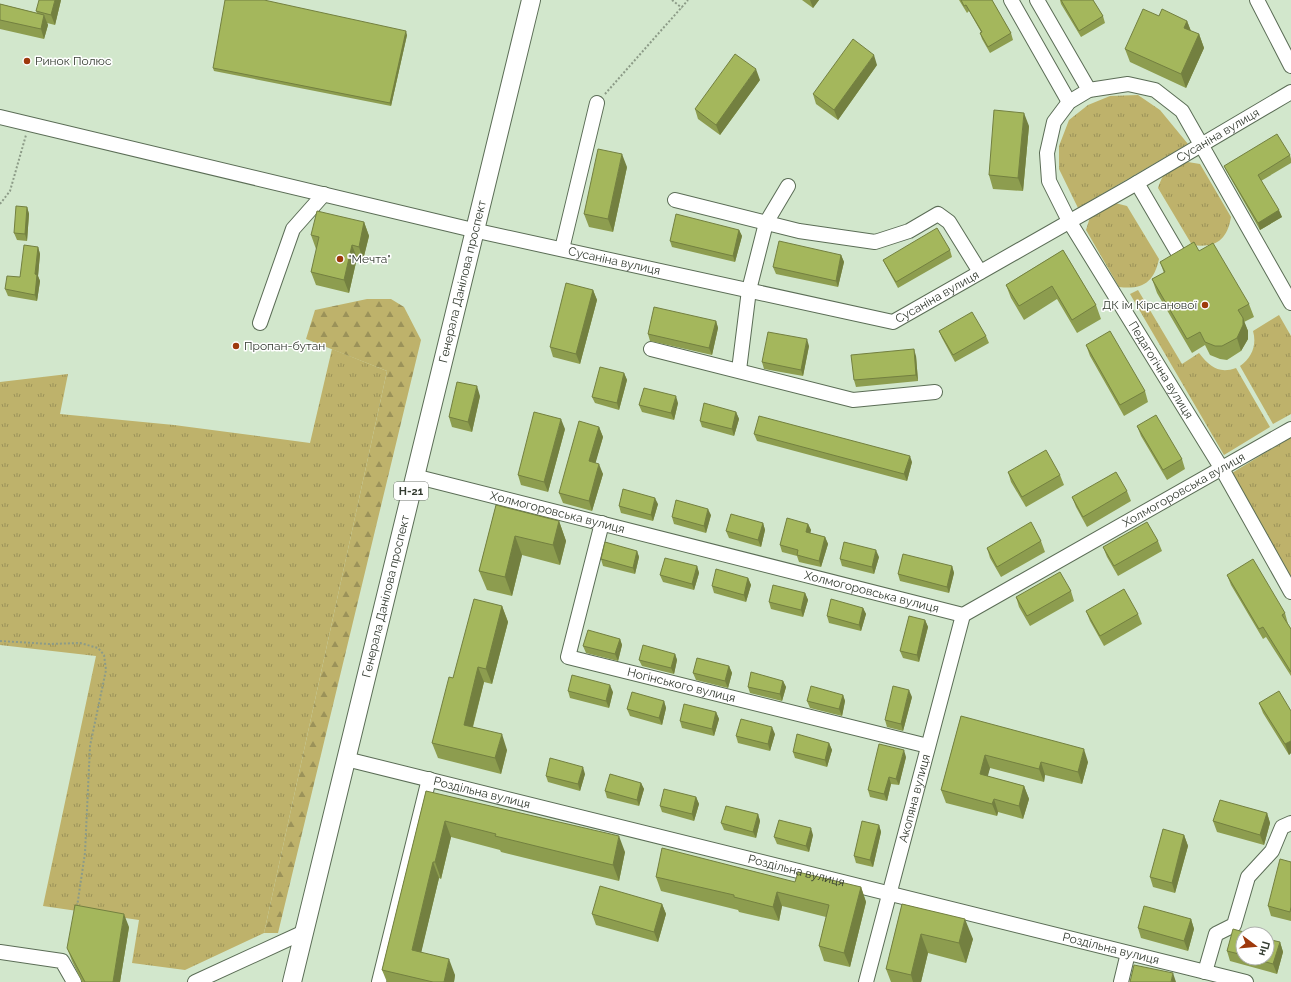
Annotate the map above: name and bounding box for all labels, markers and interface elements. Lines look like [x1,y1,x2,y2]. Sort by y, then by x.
place label: Ринок Полюс [35,54,112,68]
marker: Ринок Полюс [22,56,32,66]
street label: Сусаніна вулиця [1174,105,1262,165]
street label: Генерала Данілова проспект [436,199,489,364]
street label: Сусаніна вулиця [567,244,662,278]
place label: "Мечта" [348,252,391,266]
marker: "Мечта" [335,254,345,264]
street label: Сусаніна вулиця [893,268,981,326]
place label: ДК ім Кірсанової [1102,298,1197,312]
marker: ДК ім Кірсанової [1200,300,1210,310]
street label: Педагогічна вулиця [1126,319,1196,421]
place label: Пропан-бутан [244,339,325,353]
marker: Пропан-бутан [231,341,241,351]
street label: Холмогоровська вулиця [1120,450,1247,530]
road number: Н-21 [394,482,428,500]
street label: Холмогоровська вулиця [489,489,626,536]
street label: Генерала Данілова проспект [359,513,412,679]
street label: Холмогоровська вулиця [803,568,940,616]
street label: Ногінського вулиця [626,665,737,705]
street label: Акопяна вулиця [896,753,933,844]
street label: Роздільна вулиця [432,774,532,811]
street label: Роздільна вулиця [747,852,846,889]
north arrow [1235,926,1275,966]
street label: Роздільна вулиця [1061,930,1161,967]
text: Пн [1256,940,1272,957]

